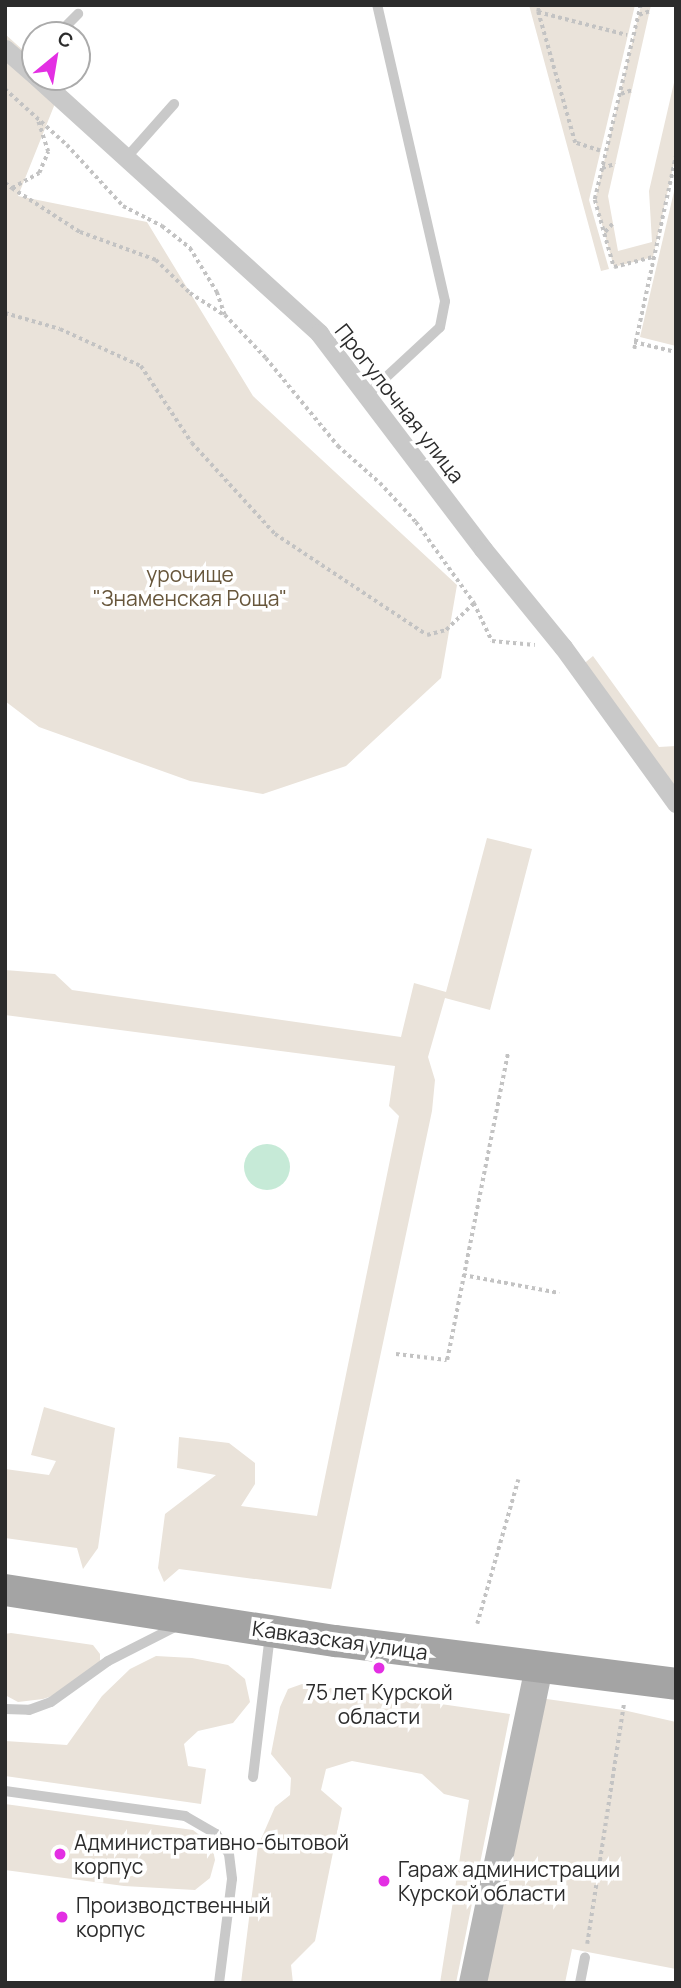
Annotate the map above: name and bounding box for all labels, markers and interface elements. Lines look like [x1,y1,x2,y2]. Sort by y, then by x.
north arrow [21,21,91,91]
text: С [53,25,78,54]
street label: Прогулочная улица [330,318,470,488]
park label: урочище "Знаменская Роща" [93,561,287,611]
street label: Кавказская улица [251,1615,429,1665]
marker: 75 лет Курской области [371,1660,387,1676]
place label: 75 лет Курской области [305,1679,453,1729]
place label: Административно-бытовой корпус [74,1829,349,1879]
marker: Административно-бытовой корпус [52,1846,68,1862]
place label: Гараж администрации Курской области [398,1856,620,1906]
marker: Гараж администрации Курской области [376,1873,392,1889]
place label: Производственный корпус [76,1892,271,1942]
marker: Производственный корпус [54,1909,70,1925]

